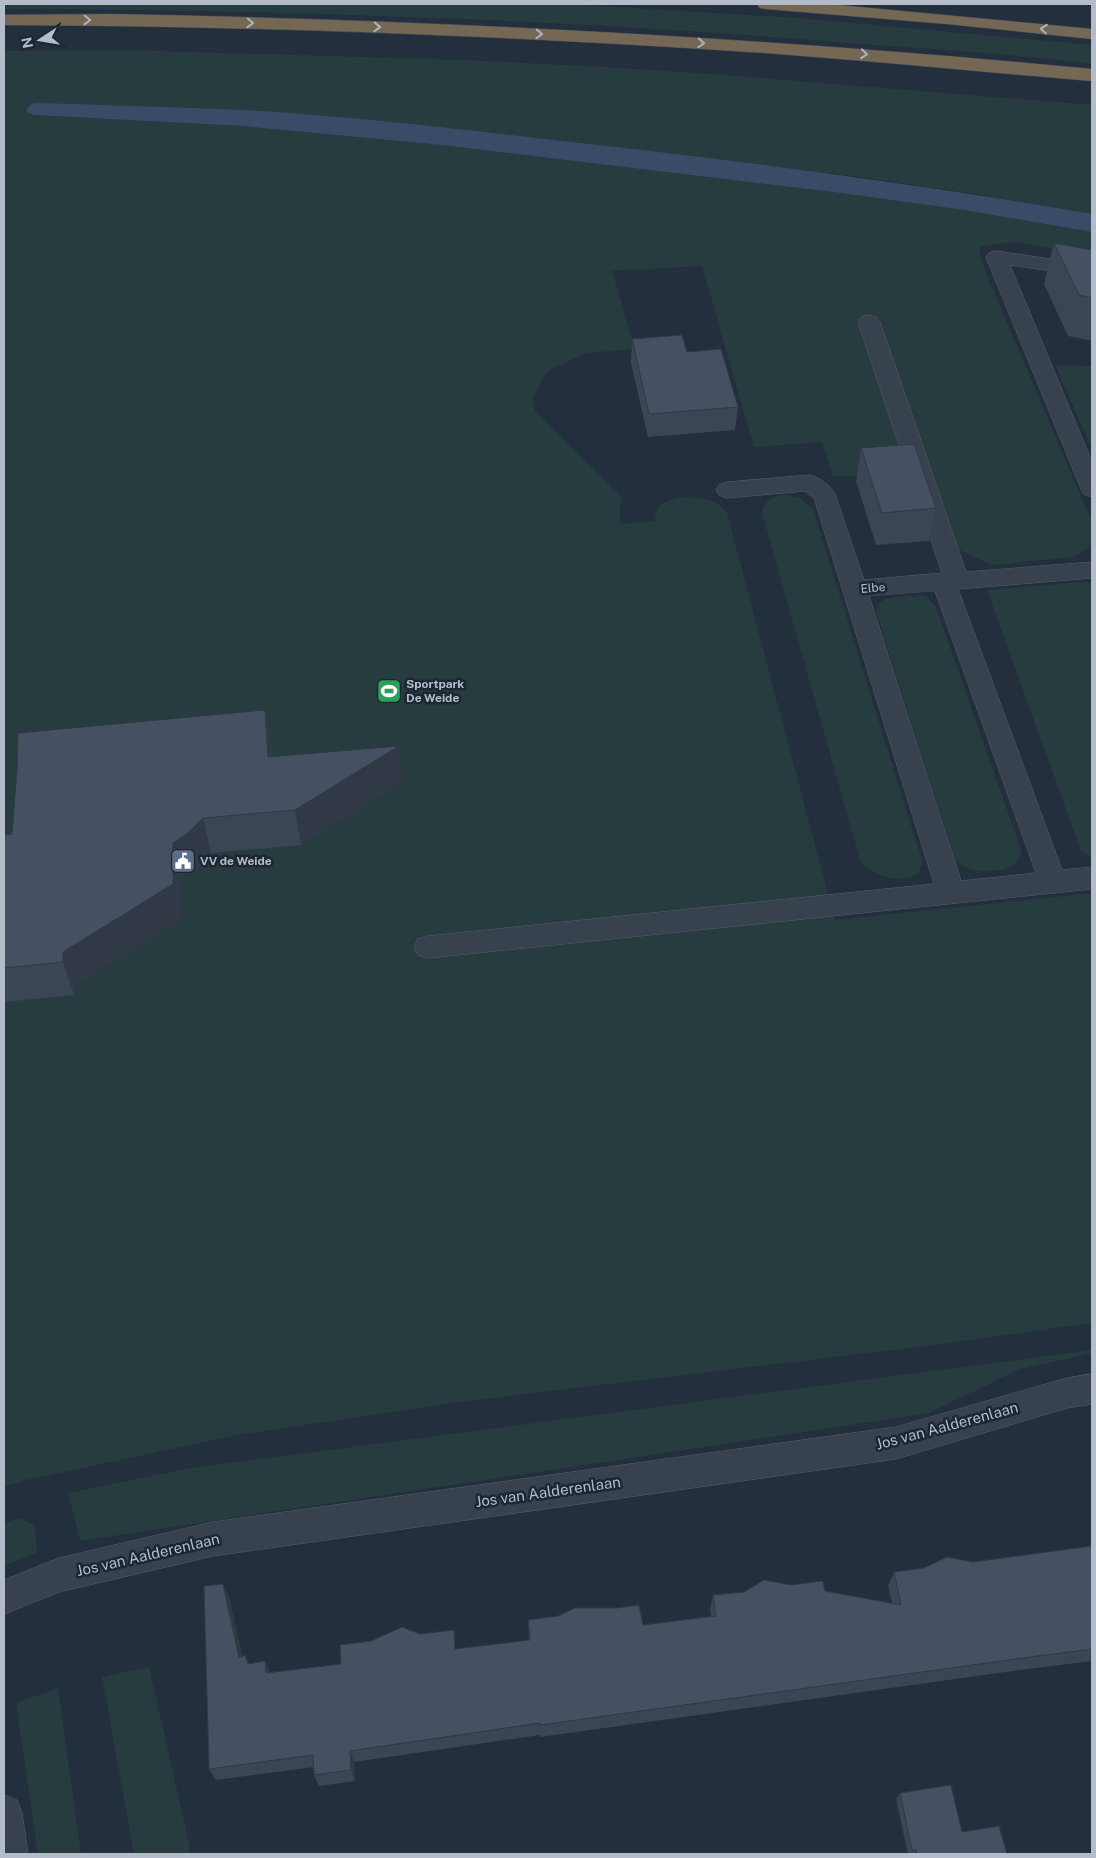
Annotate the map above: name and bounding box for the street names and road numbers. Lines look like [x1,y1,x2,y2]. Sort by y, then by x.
street label: Elbe [860,580,886,596]
street label: Jos van Aalderenlaan [874,1398,1020,1453]
street label: Jos van Aalderenlaan [474,1473,622,1510]
street label: Jos van Aalderenlaan [75,1530,221,1579]

